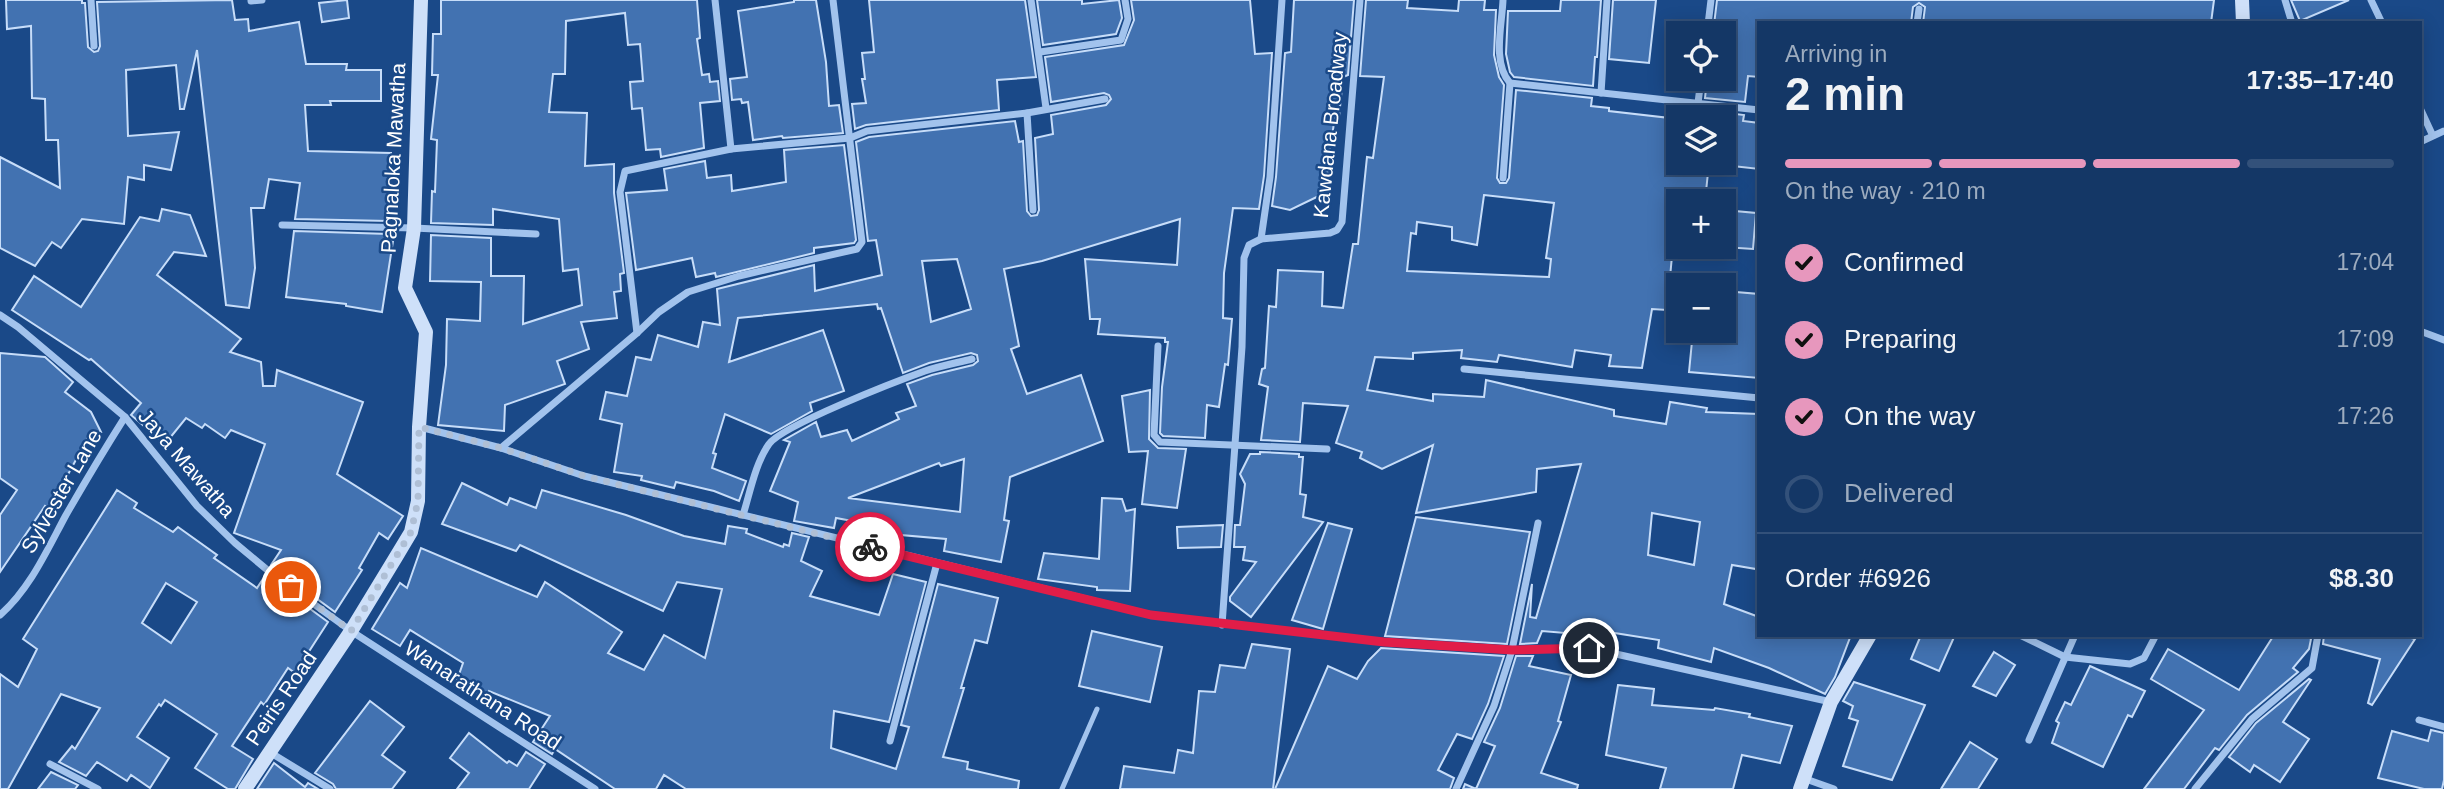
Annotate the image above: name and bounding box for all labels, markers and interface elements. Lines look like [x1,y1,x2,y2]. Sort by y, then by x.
map controls [1666,21,1736,343]
button: locate [1666,21,1736,91]
street label: Kawdana Broadway [1309,30,1351,219]
text: Arriving in [1785,41,1887,67]
street label: Pagnaloka Mawatha [377,62,409,254]
text: 17:35–17:40 [2247,65,2394,95]
text: 2 min [1785,68,1905,120]
button: layers [1666,105,1736,175]
text: On the way · 210 m [1785,178,1986,204]
button: + [1666,189,1736,259]
icon: check [1785,244,1823,282]
text: Confirmed [1844,247,1964,277]
text: 17:04 [2336,249,2394,275]
button: − [1666,273,1736,343]
icon: check [1785,321,1823,359]
text: Preparing [1844,324,1957,354]
text: 17:09 [2336,326,2394,352]
icon: check [1785,398,1823,436]
text: On the way [1844,401,1976,431]
text: 17:26 [2336,403,2394,429]
street label: Jaya Mawatha [134,404,240,522]
street label: Sylvester Lane [16,425,106,557]
text: Delivered [1844,478,1954,508]
courier [835,512,905,582]
icon: bike [851,528,889,566]
pin [261,557,321,617]
text: Order #6926 [1785,563,1931,593]
text: $8.30 [2329,563,2394,593]
icon: bag [272,568,310,606]
pin [1559,618,1619,678]
icon: home [1570,629,1608,667]
street label: Wanarathana Road [401,636,565,754]
street label: Peiris Road [241,647,321,749]

